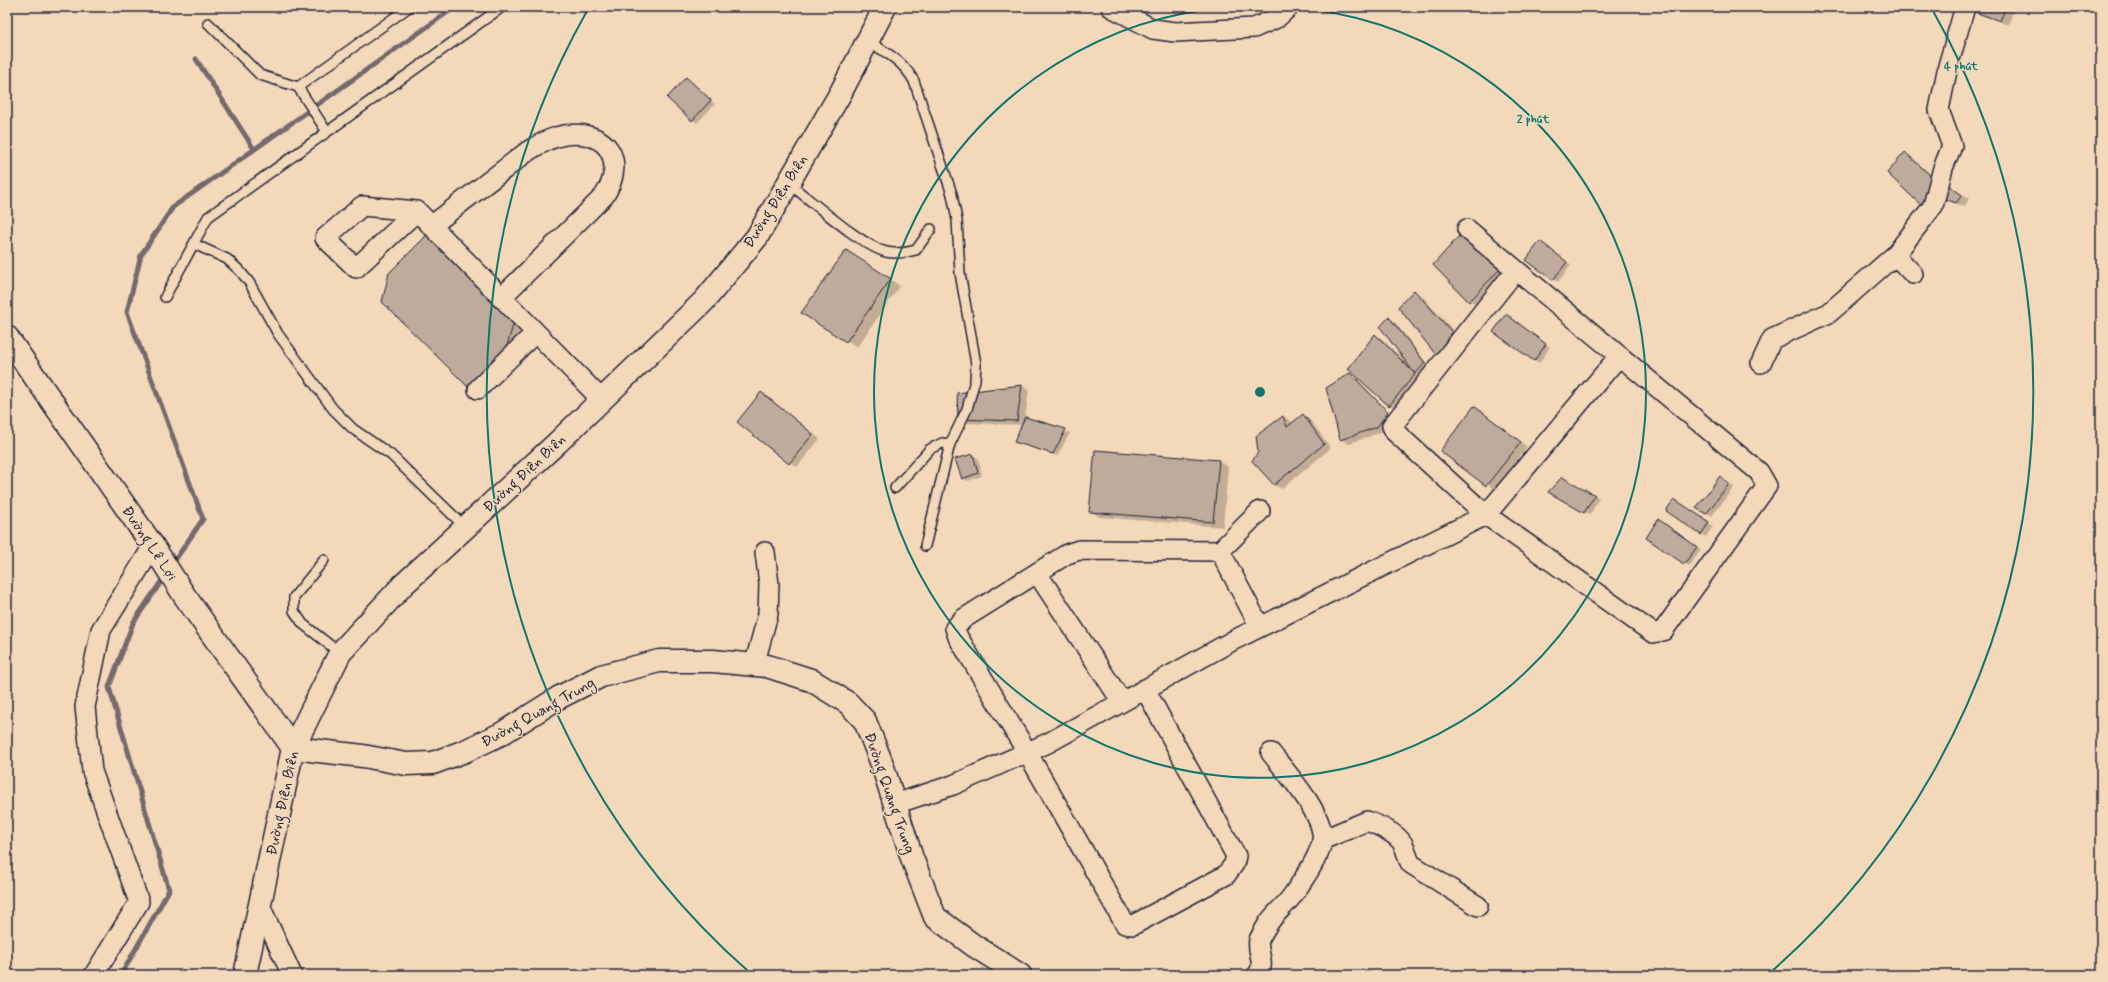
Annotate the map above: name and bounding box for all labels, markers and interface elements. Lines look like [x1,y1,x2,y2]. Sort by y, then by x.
text: 4 phút [1944,59,1979,75]
text: 2 phút [1517,112,1550,128]
street label: Đường Điện Biên [739,151,813,252]
centre of rings [1253,385,1267,399]
street label: Đường Điện Biên [479,430,571,518]
street label: Đường Lê Lợi [116,502,182,585]
street label: Đường Quang Trung [478,673,599,753]
street label: Đường Quang Trung [858,730,919,857]
street label: Đường Điện Biên [262,749,305,857]

